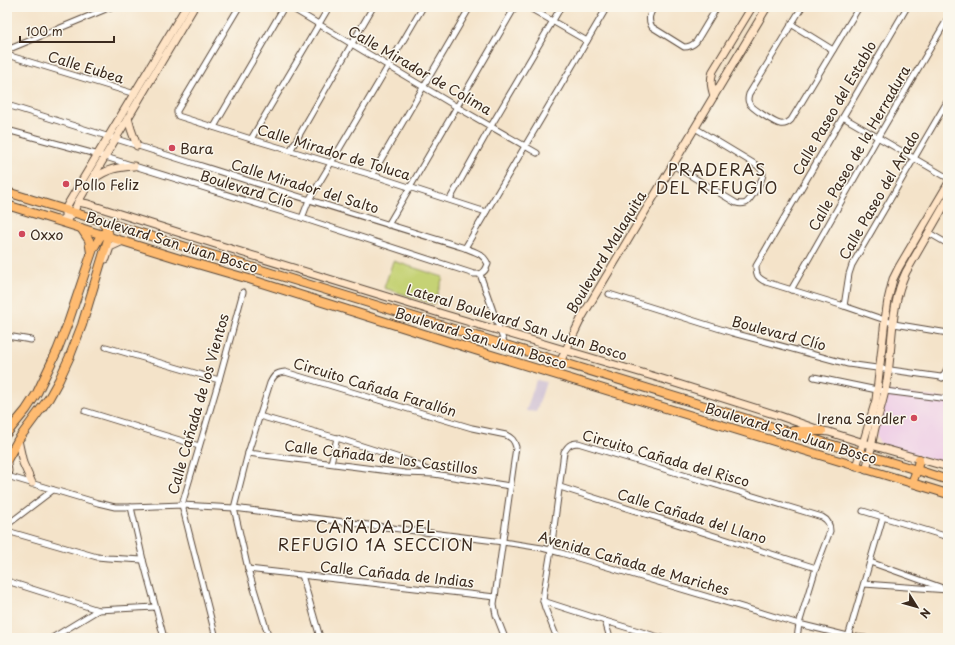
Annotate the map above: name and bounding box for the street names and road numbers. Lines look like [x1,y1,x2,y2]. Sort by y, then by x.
street label: Calle Mirador de Colima [344,20,496,120]
street label: Calle Paseo del Establo [787,37,881,179]
street label: Calle Eubea [45,45,127,89]
street label: Calle Paseo de la Herradura [803,61,915,235]
street label: Calle Mirador de Toluca [255,119,413,185]
street label: Calle Paseo del Arado [833,126,925,264]
street label: Calle Mirador del Salto [228,153,382,219]
street label: Boulevard Clío [198,165,296,213]
street label: Boulevard Malaquita [561,187,651,317]
street label: Boulevard San Juan Bosco [84,206,261,278]
street label: Lateral Boulevard San Juan Bosco [404,280,630,364]
street label: Boulevard San Juan Bosco [393,304,569,372]
street label: Boulevard Clío [729,310,829,356]
street label: Calle Cañada de los Vientos [162,311,234,497]
street label: Circuito Cañada Farallón [291,352,459,422]
street label: Boulevard San Juan Bosco [703,397,880,469]
street label: Circuito Cañada del Risco [580,424,752,492]
street label: Calle Cañada de los Castillos [283,435,479,479]
street label: Calle Cañada del Llano [615,483,769,549]
street label: Avenida Cañada de Mariches [536,526,732,600]
street label: Calle Cañada de Indias [319,555,475,593]

